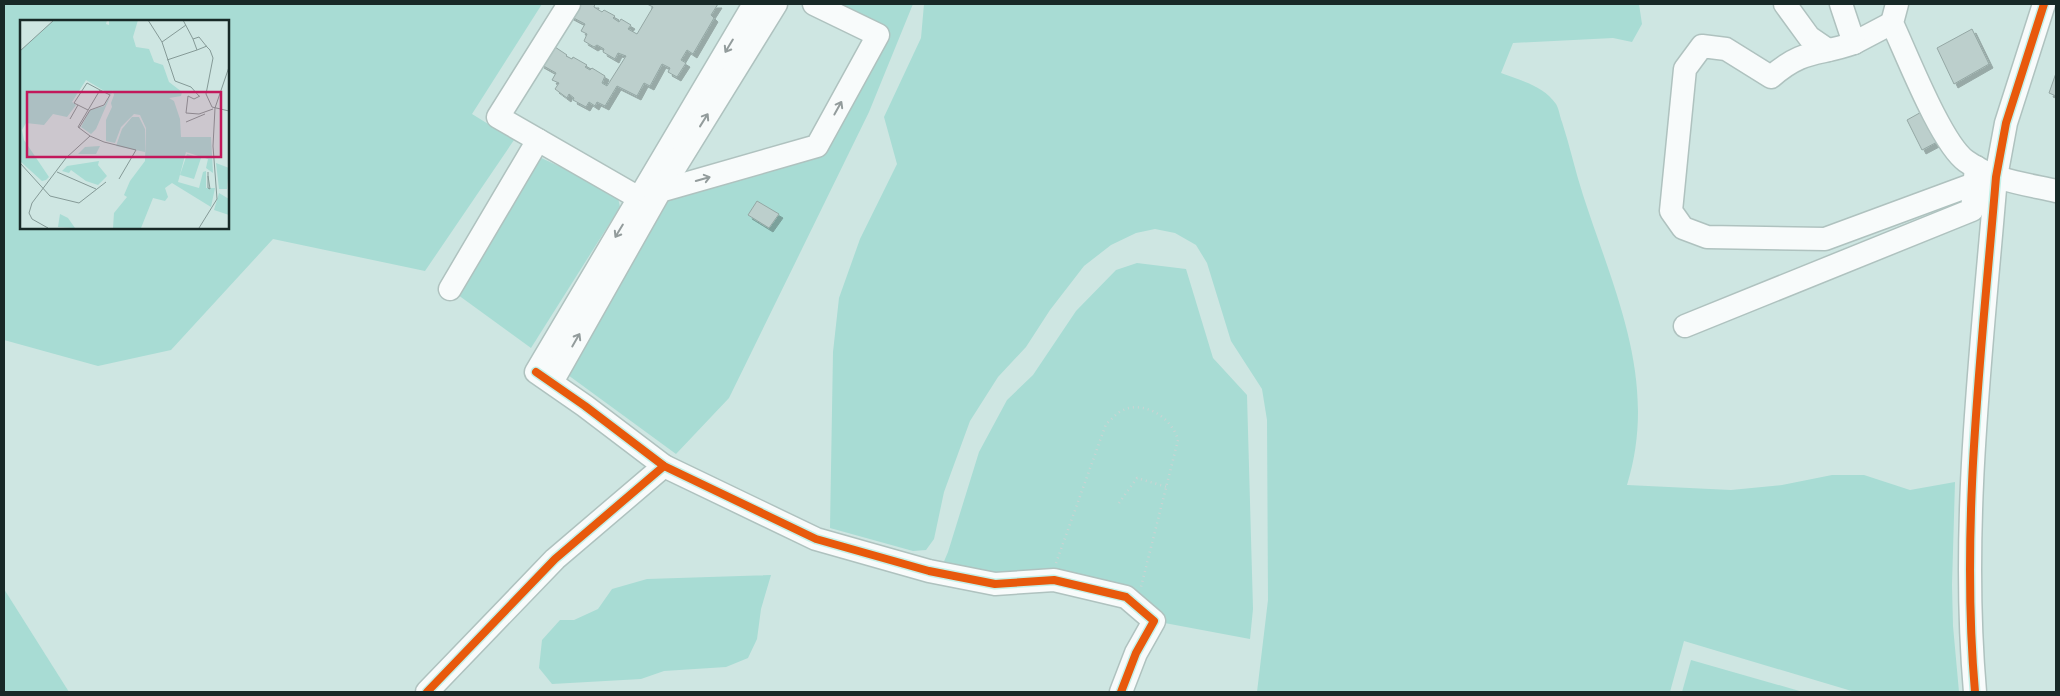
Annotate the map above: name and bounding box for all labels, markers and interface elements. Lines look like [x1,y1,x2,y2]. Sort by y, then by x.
inset map [20,20,229,229]
one-way arrow [724,38,734,52]
one-way arrow [833,101,843,116]
one-way arrow [699,113,710,127]
one-way arrow [694,174,710,184]
one-way arrow [614,223,624,237]
one-way arrow [572,333,581,348]

